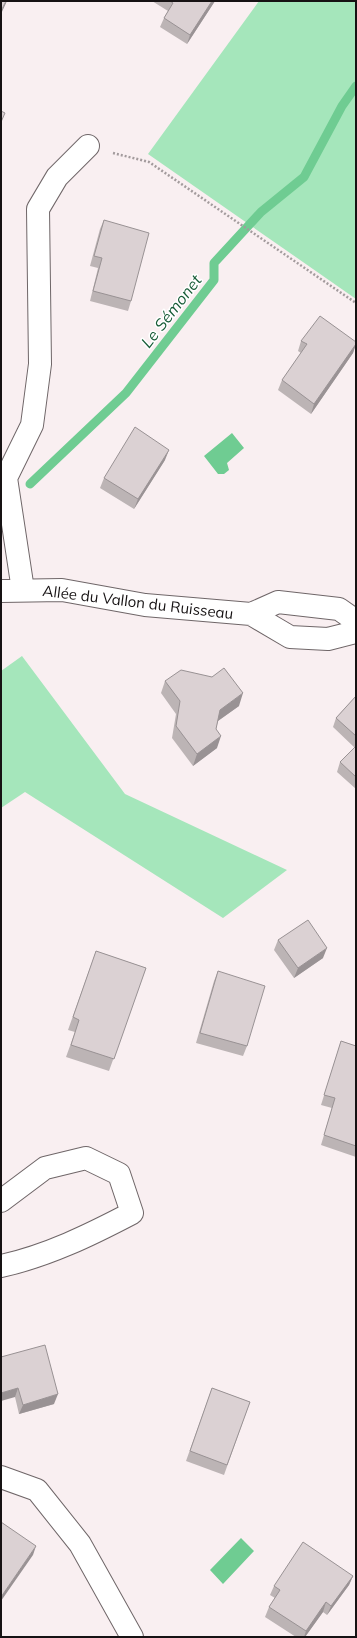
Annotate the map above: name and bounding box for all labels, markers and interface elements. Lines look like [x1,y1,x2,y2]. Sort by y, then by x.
water label: Le Sémonet [136,270,206,351]
street label: Allée du Vallon du Ruisseau [42,581,234,623]

